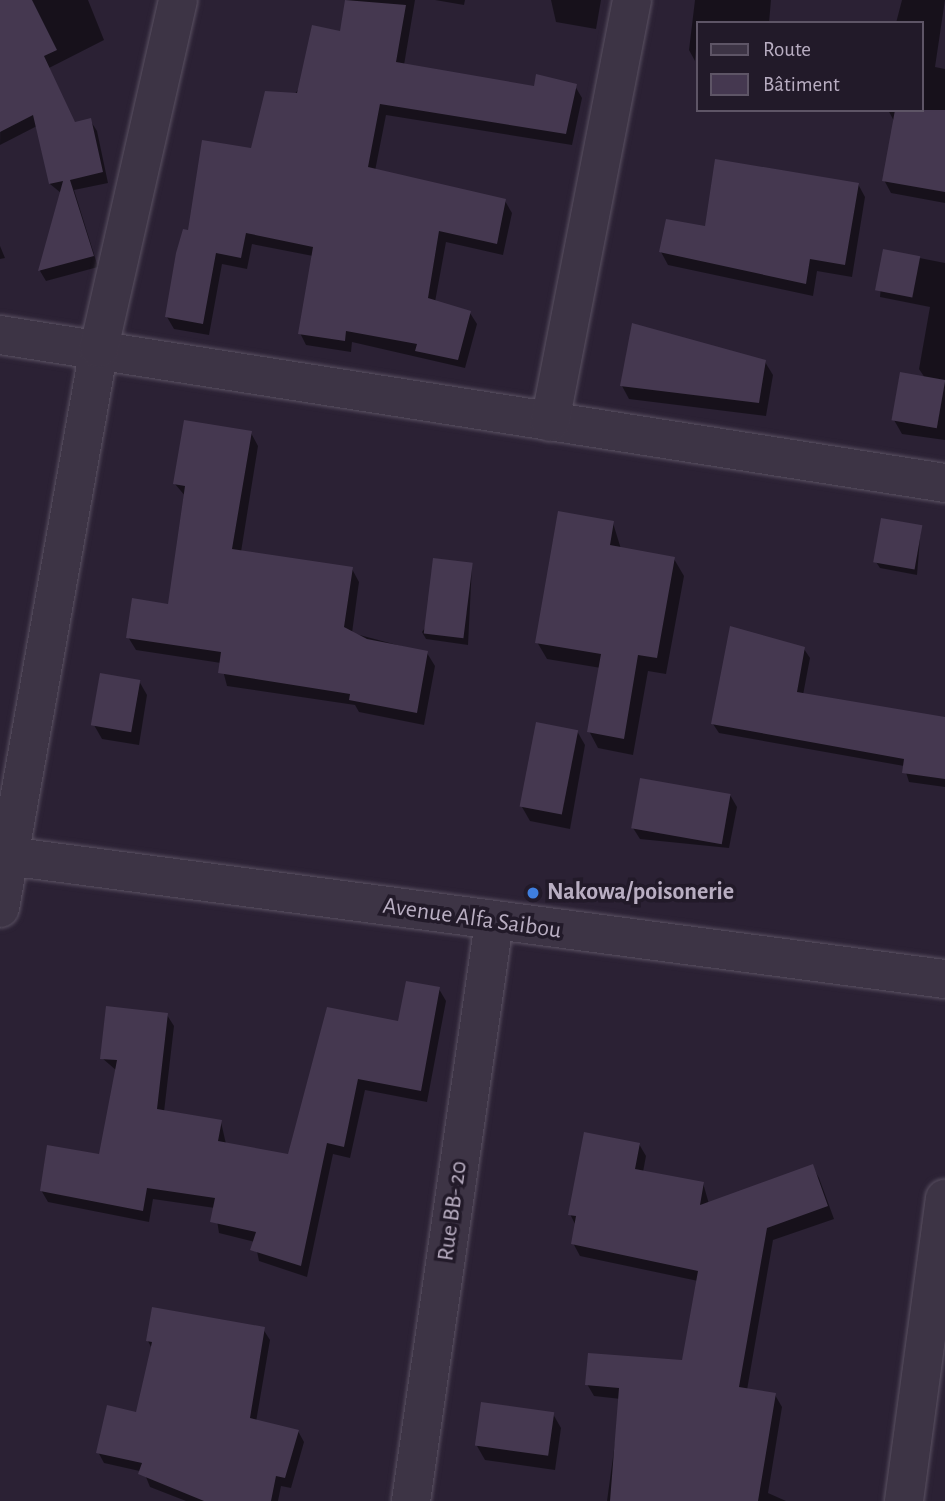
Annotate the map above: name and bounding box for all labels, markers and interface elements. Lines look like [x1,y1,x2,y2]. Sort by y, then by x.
legend [696,21,924,112]
text: Route [763,39,811,60]
text: Bâtiment [763,74,840,95]
place label: Nakowa/poisonerie [547,879,734,907]
marker: Nakowa/poisonerie [525,885,541,901]
street label: Avenue Alfa Saibou [381,892,563,946]
street label: Rue BB- 20 [432,1159,474,1263]

